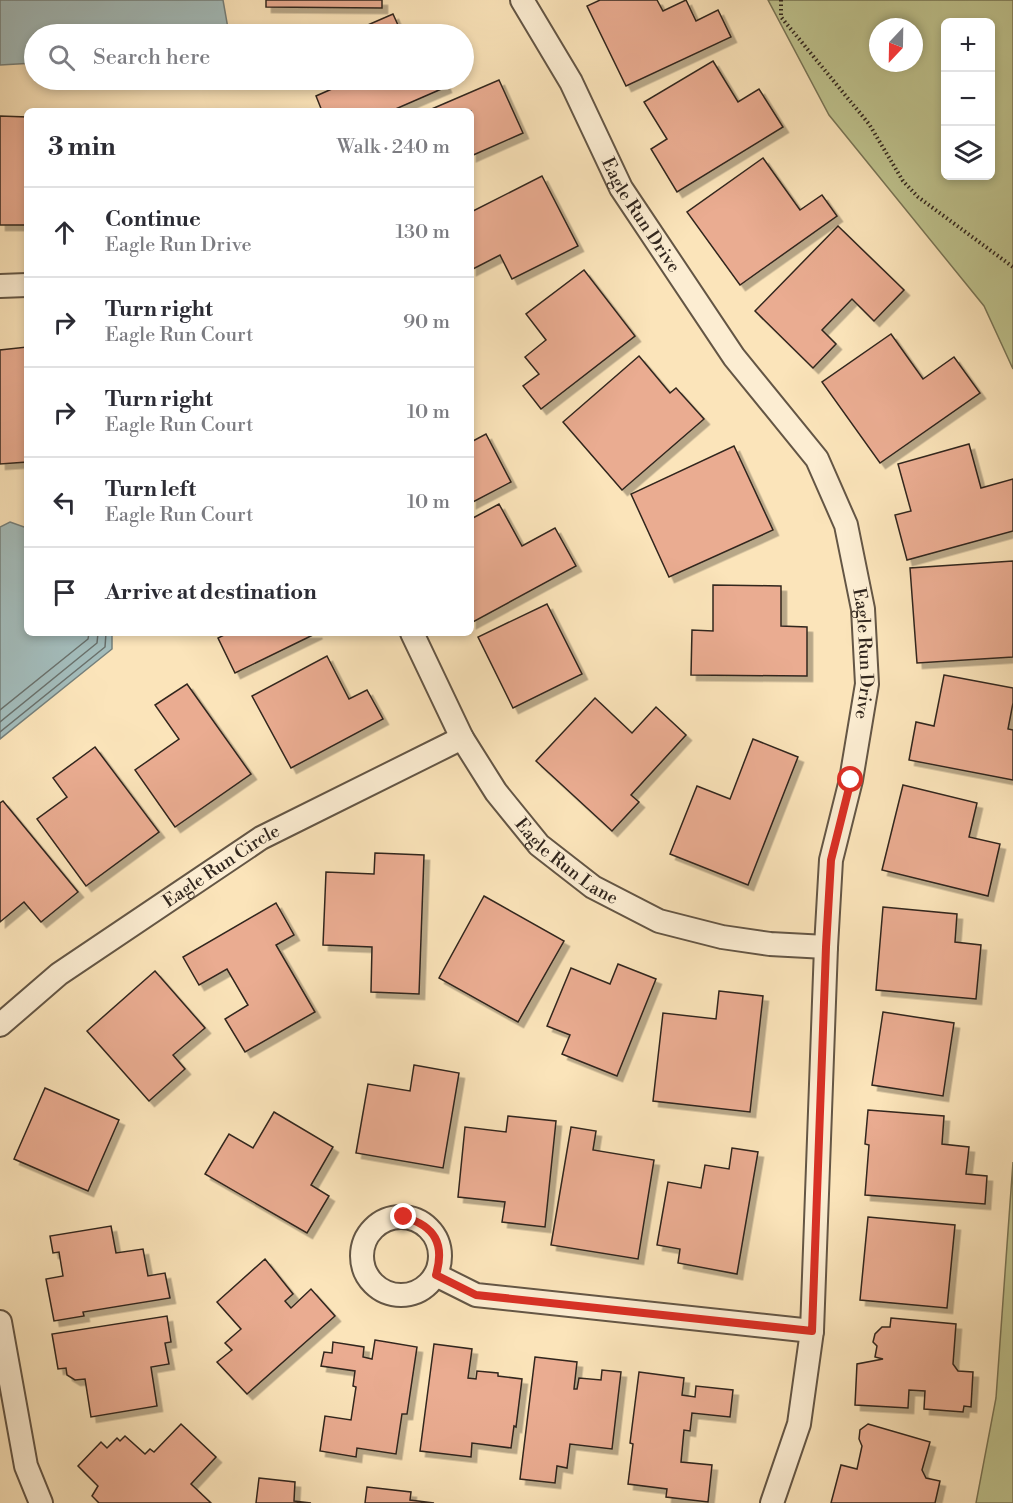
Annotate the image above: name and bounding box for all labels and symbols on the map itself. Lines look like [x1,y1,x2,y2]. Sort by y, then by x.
north arrow [869,18,923,72]
street label: Eagle Run Drive [596,154,685,277]
street label: Eagle Run Drive [847,586,878,721]
route start [837,766,863,792]
street label: Eagle Run Lane [510,813,622,910]
street label: Eagle Run Circle [158,820,284,913]
route end [390,1203,416,1229]

